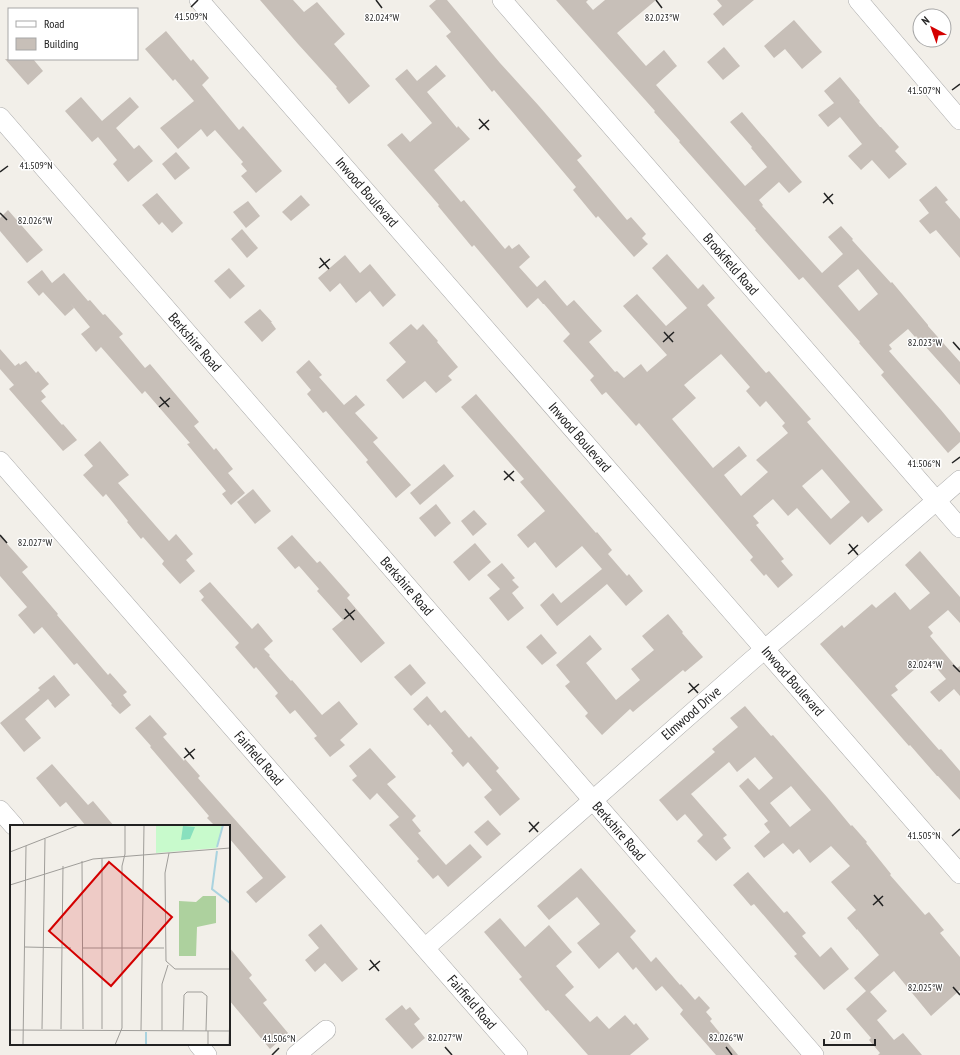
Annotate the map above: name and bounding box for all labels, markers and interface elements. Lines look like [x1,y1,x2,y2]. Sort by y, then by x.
legend [8,8,138,60]
north arrow [912,8,952,48]
text: 41.509°N [174,10,208,23]
text: 82.024°W [365,11,399,24]
text: 82.023°W [645,11,679,24]
text: N [919,13,932,28]
text: Road [44,16,64,31]
text: Building [44,36,79,51]
text: 41.507°N [907,84,941,97]
street label: Inwood Boulevard [332,153,402,231]
text: 41.509°N [19,159,53,172]
text: 82.026°W [18,214,52,227]
street label: Brookfield Road [699,229,763,299]
street label: Berkshire Road [165,309,225,375]
text: 82.023°W [908,336,942,349]
street label: Inwood Boulevard [545,398,615,476]
text: 41.506°N [907,457,941,470]
text: 82.027°W [18,536,52,549]
street label: Berkshire Road [377,553,437,619]
street label: Inwood Boulevard [758,642,828,720]
text: 82.024°W [908,658,942,671]
street label: Elmwood Drive [658,682,725,744]
street label: Fairfield Road [230,727,288,789]
street label: Berkshire Road [589,798,649,864]
inset map [10,825,230,1045]
text: 41.505°N [907,829,941,842]
street label: Fairfield Road [443,971,501,1033]
text: 82.025°W [908,981,942,994]
scale bar [824,1021,875,1047]
text: 20 m [830,1027,851,1042]
text: 82.027°W [428,1031,462,1044]
text: 82.026°W [709,1031,743,1044]
text: 41.506°N [262,1032,296,1045]

